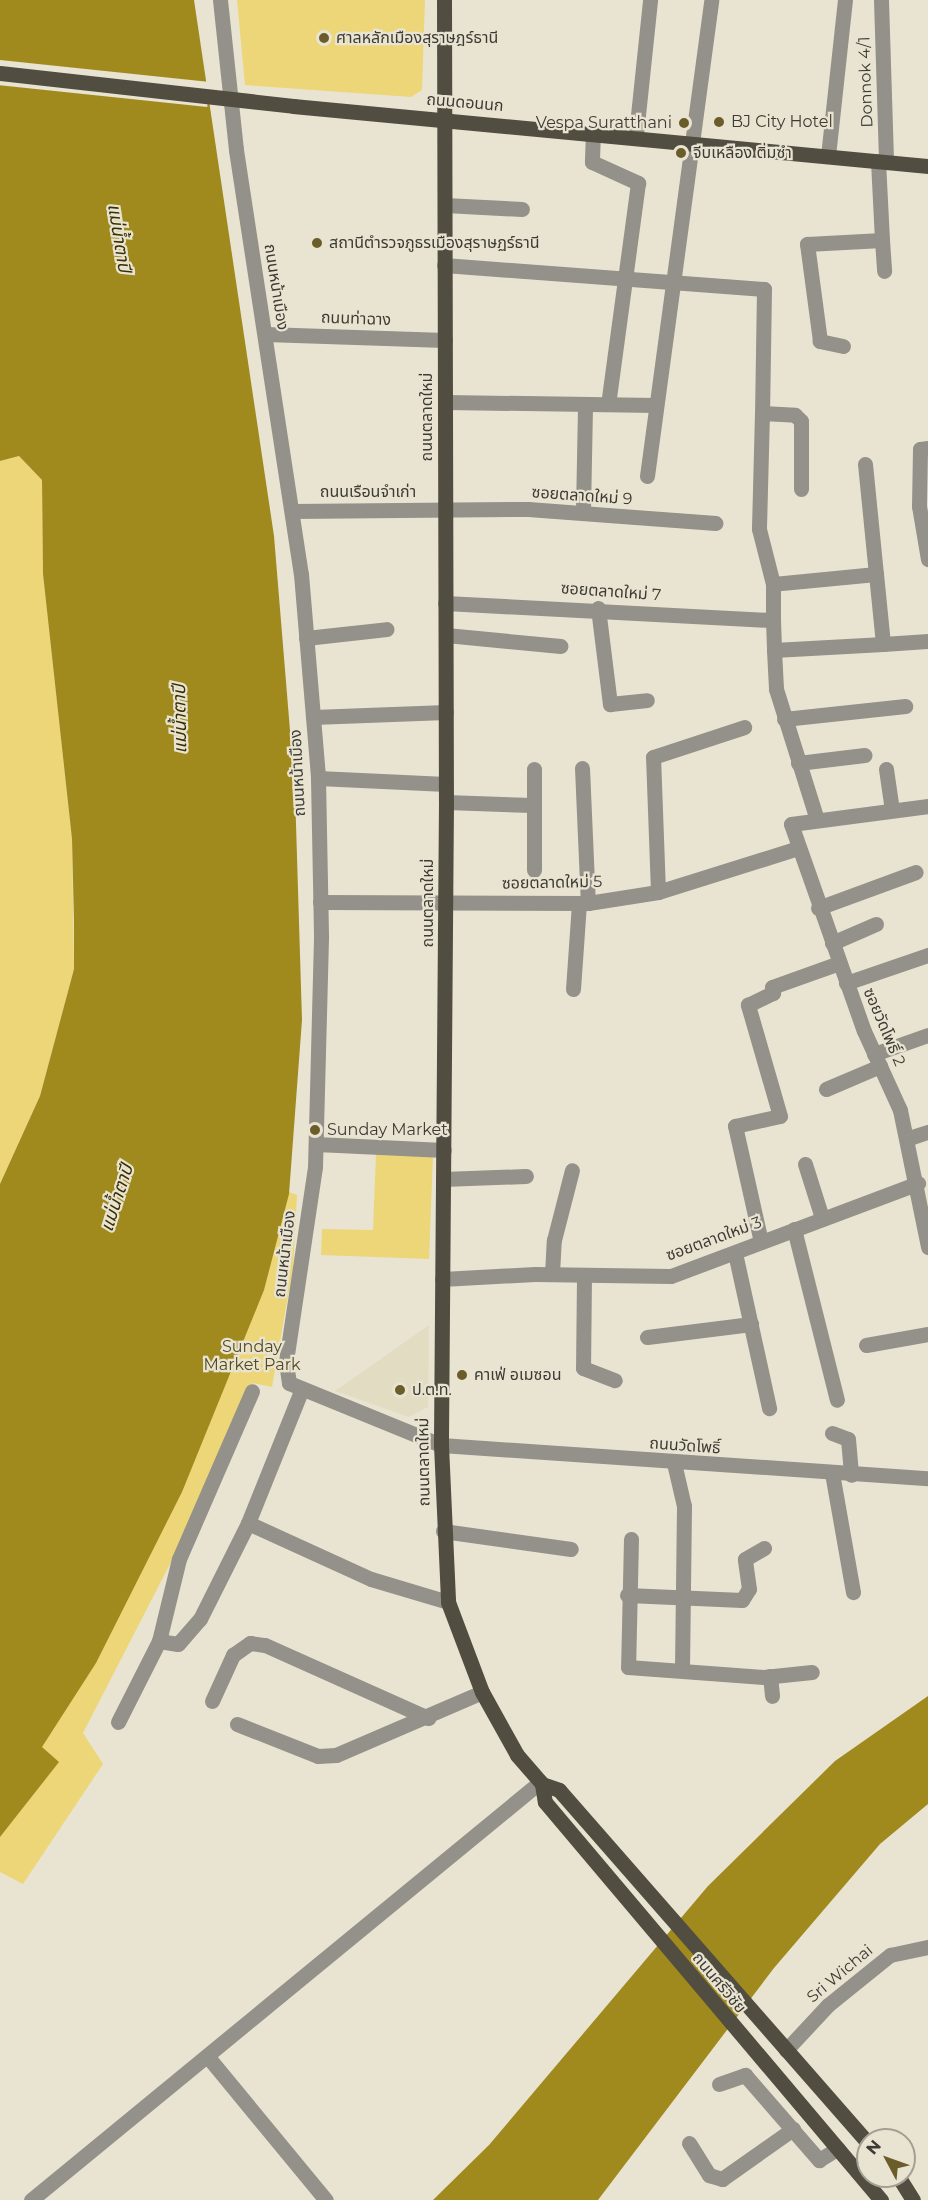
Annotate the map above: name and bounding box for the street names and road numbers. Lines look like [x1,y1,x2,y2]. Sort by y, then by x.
street label: Donnok 4/1 [855,36,877,128]
street label: ถนนดอนนก [426,90,504,116]
street label: ถนนหน้าเมือง [260,242,292,332]
street label: ถนนท่าฉาง [321,308,391,330]
street label: ถนนตลาดใหม่ [417,373,437,461]
street label: ถนนเรือนจำเก่า [320,482,416,502]
street label: ซอยตลาดใหม่ 9 [531,483,633,509]
street label: ซอยตลาดใหม่ 7 [560,579,662,605]
street label: ถนนหน้าเมือง [286,729,310,817]
street label: ถนนตลาดใหม่ [418,859,438,947]
street label: ซอยตลาดใหม่ 5 [502,873,602,893]
street label: ซอยวัดโพธิ์ 2 [859,985,909,1069]
street label: ถนนหน้าเมือง [270,1210,300,1298]
street label: ซอยตลาดใหม่ 3 [664,1213,764,1265]
street label: ถนนตลาดใหม่ [414,1417,434,1507]
street label: ถนนวัดโพธิ์ [649,1434,721,1458]
street label: Sri Wichai [803,1941,877,2007]
street label: ถนนศรีวิชัย [688,1949,750,2017]

